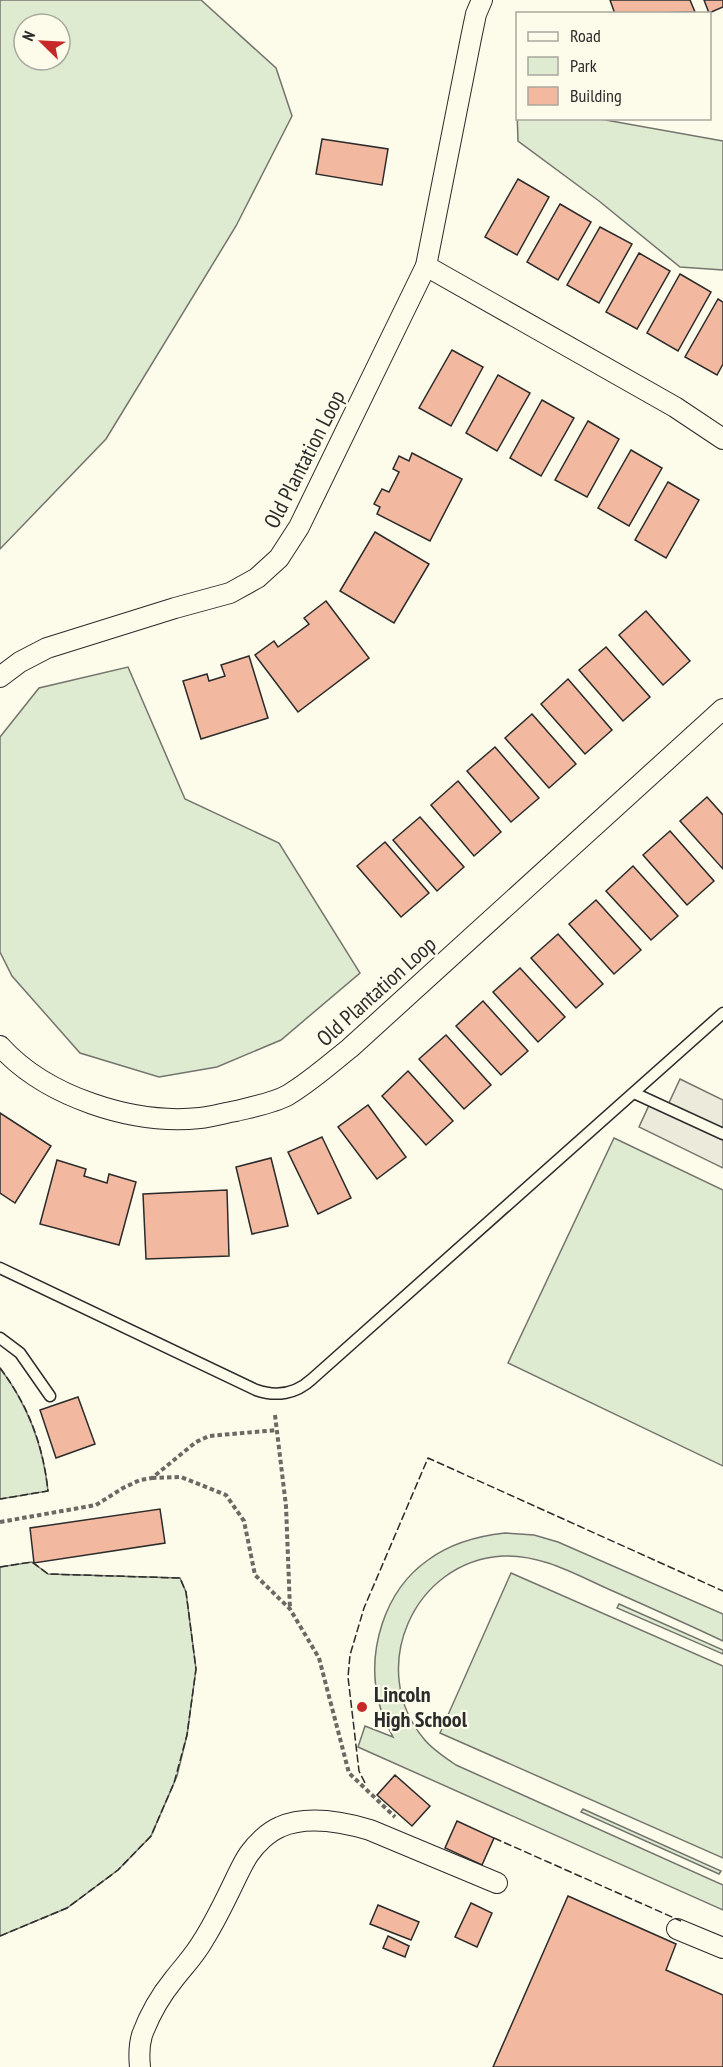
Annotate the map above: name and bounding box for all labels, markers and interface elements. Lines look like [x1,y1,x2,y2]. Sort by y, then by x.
north arrow [12,12,72,72]
legend [516,12,711,120]
text: Road [570,24,601,47]
text: N [17,28,39,44]
text: Park [570,54,597,77]
text: Building [570,84,622,107]
street label: Old Plantation Loop [257,385,351,533]
street label: Old Plantation Loop [310,930,442,1052]
place label: Lincoln High School [374,1680,468,1733]
marker: Lincoln High School [355,1700,369,1714]

